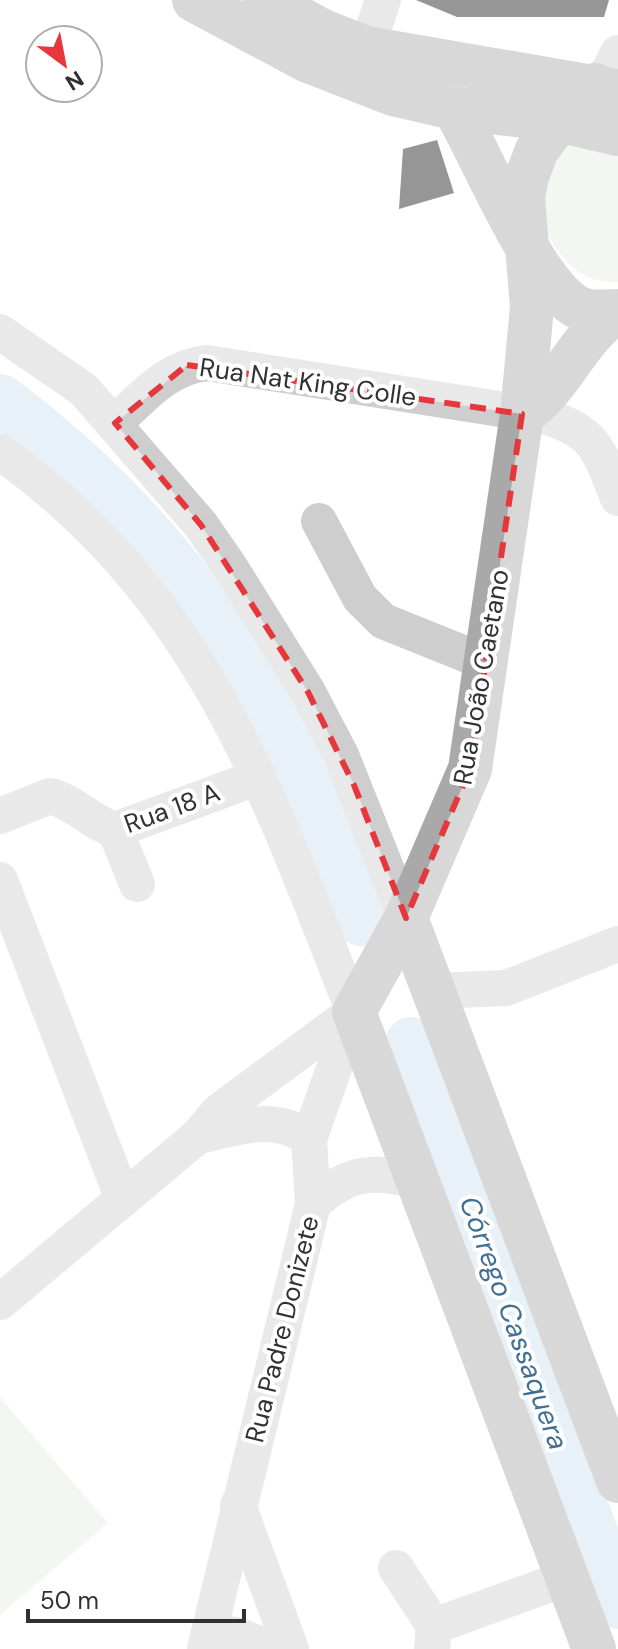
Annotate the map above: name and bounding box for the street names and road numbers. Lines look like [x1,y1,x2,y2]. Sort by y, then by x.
street label: Rua Nat King Colle [197,350,419,414]
street label: Rua João Caetano [445,567,517,787]
street label: Rua 18 A [119,775,225,841]
street label: Rua Padre Donizete [237,1212,327,1446]

